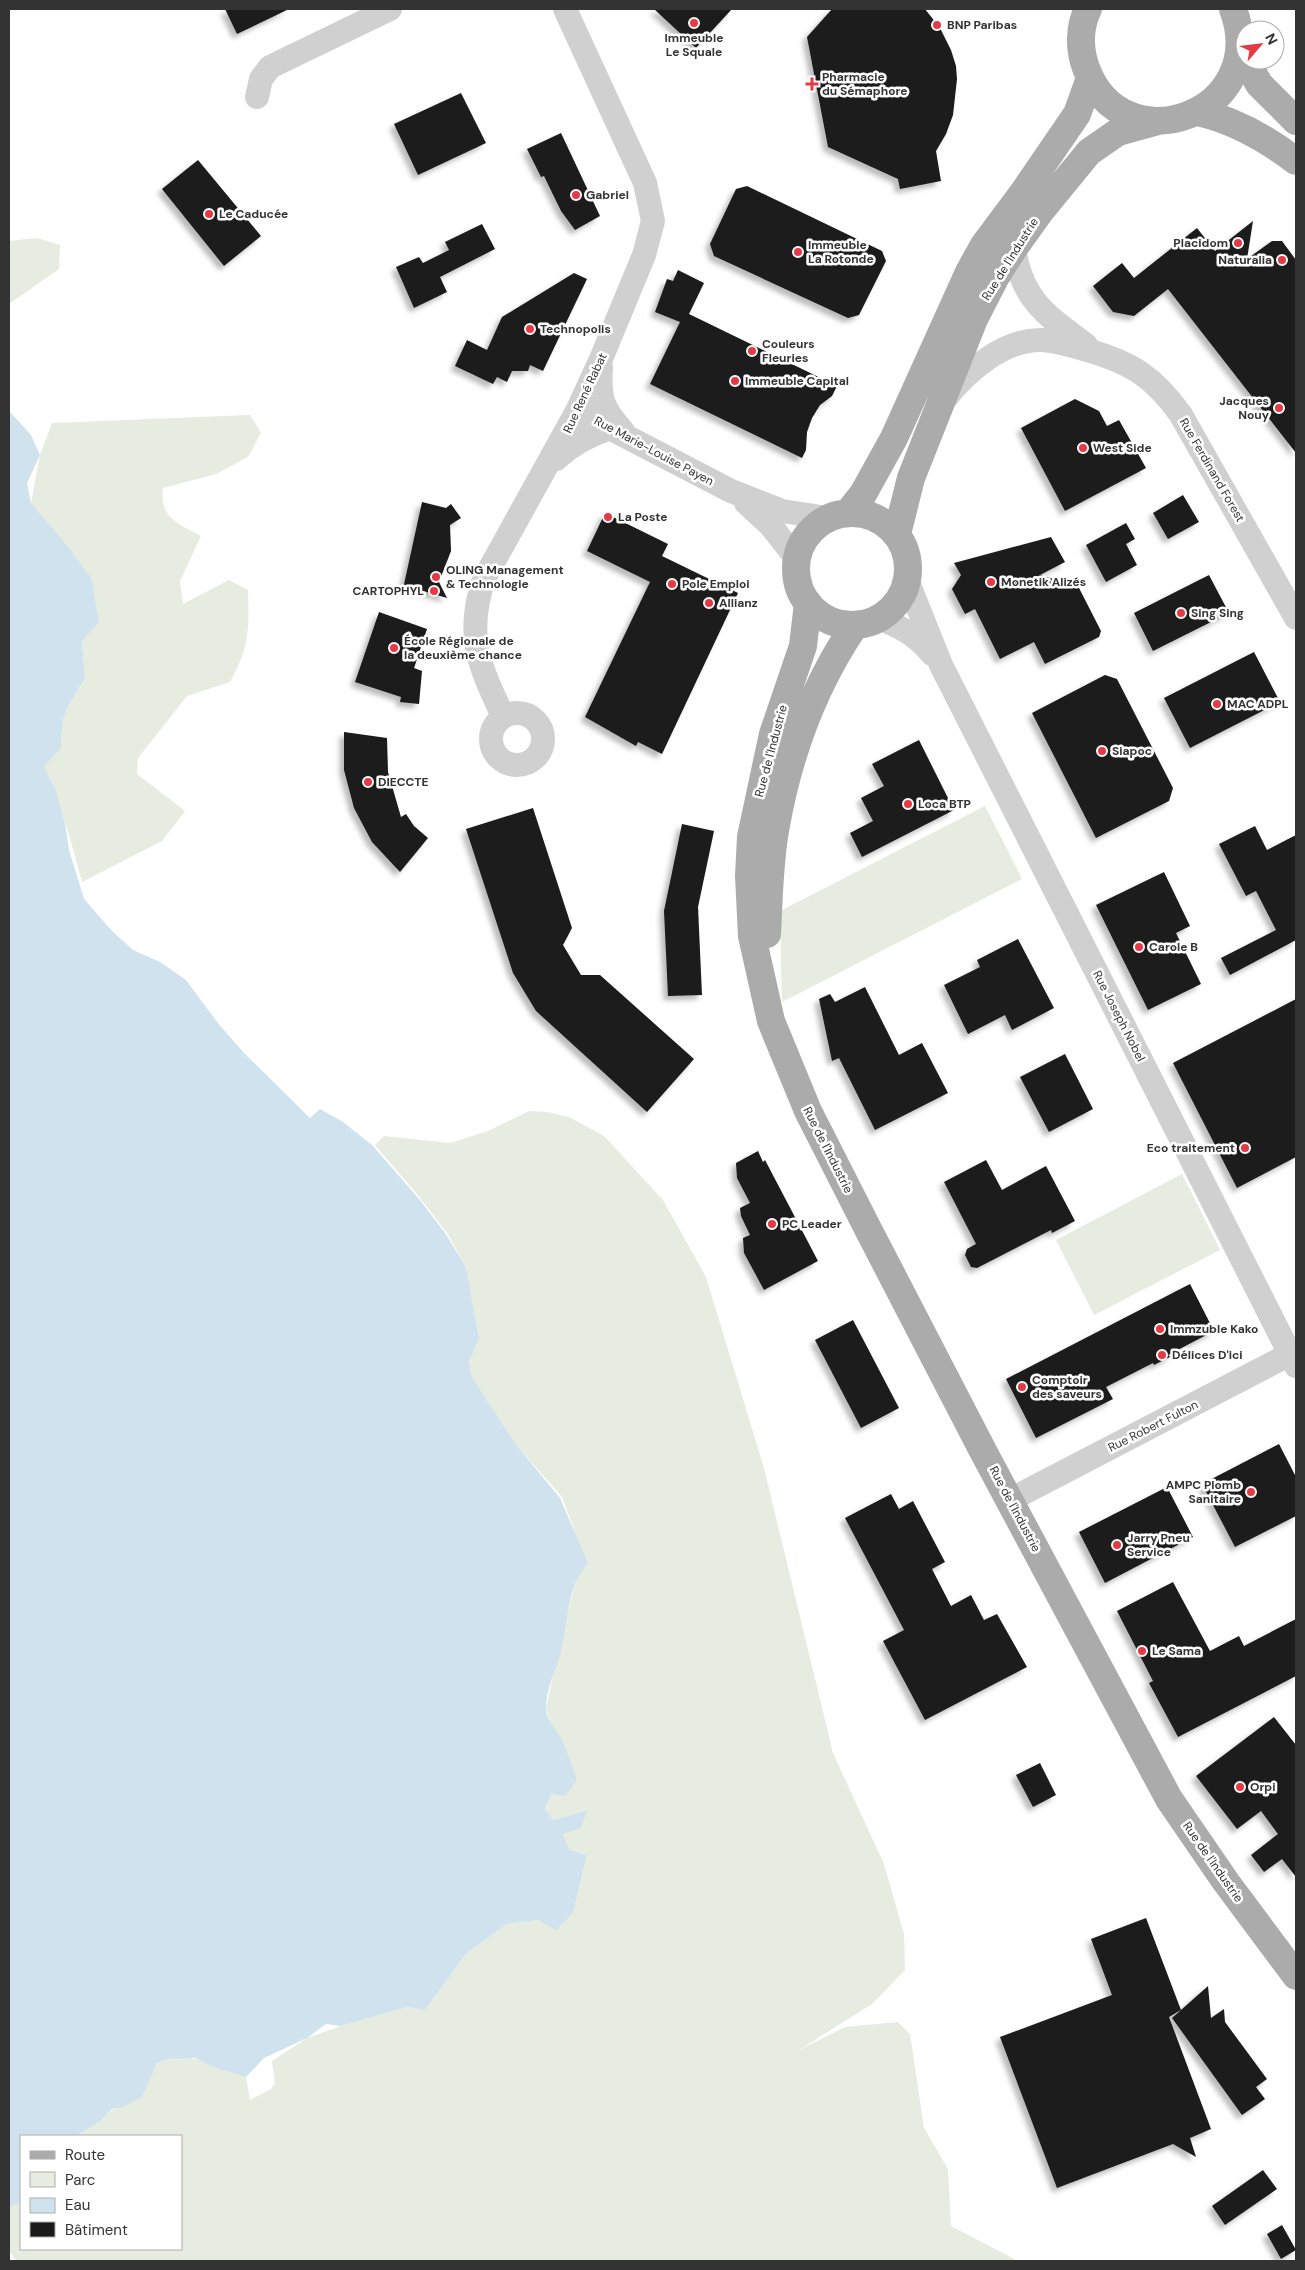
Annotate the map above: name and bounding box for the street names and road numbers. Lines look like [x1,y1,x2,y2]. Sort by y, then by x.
street label: Rue de l'Industrie [978,214,1042,303]
street label: Rue René Rabat [559,350,611,436]
street label: Rue Marie-Louise Payen [591,413,717,489]
street label: Rue Ferdinand Forest [1176,415,1248,525]
street label: Rue de l'Industrie [751,703,791,799]
street label: Rue Joseph Nobel [1089,968,1149,1064]
street label: Rue de l'Industrie [799,1104,857,1196]
street label: Rue Robert Fulton [1105,1396,1201,1456]
street label: Rue de l'Industrie [986,1463,1044,1555]
street label: Rue de l'Industrie [1179,1819,1247,1906]

